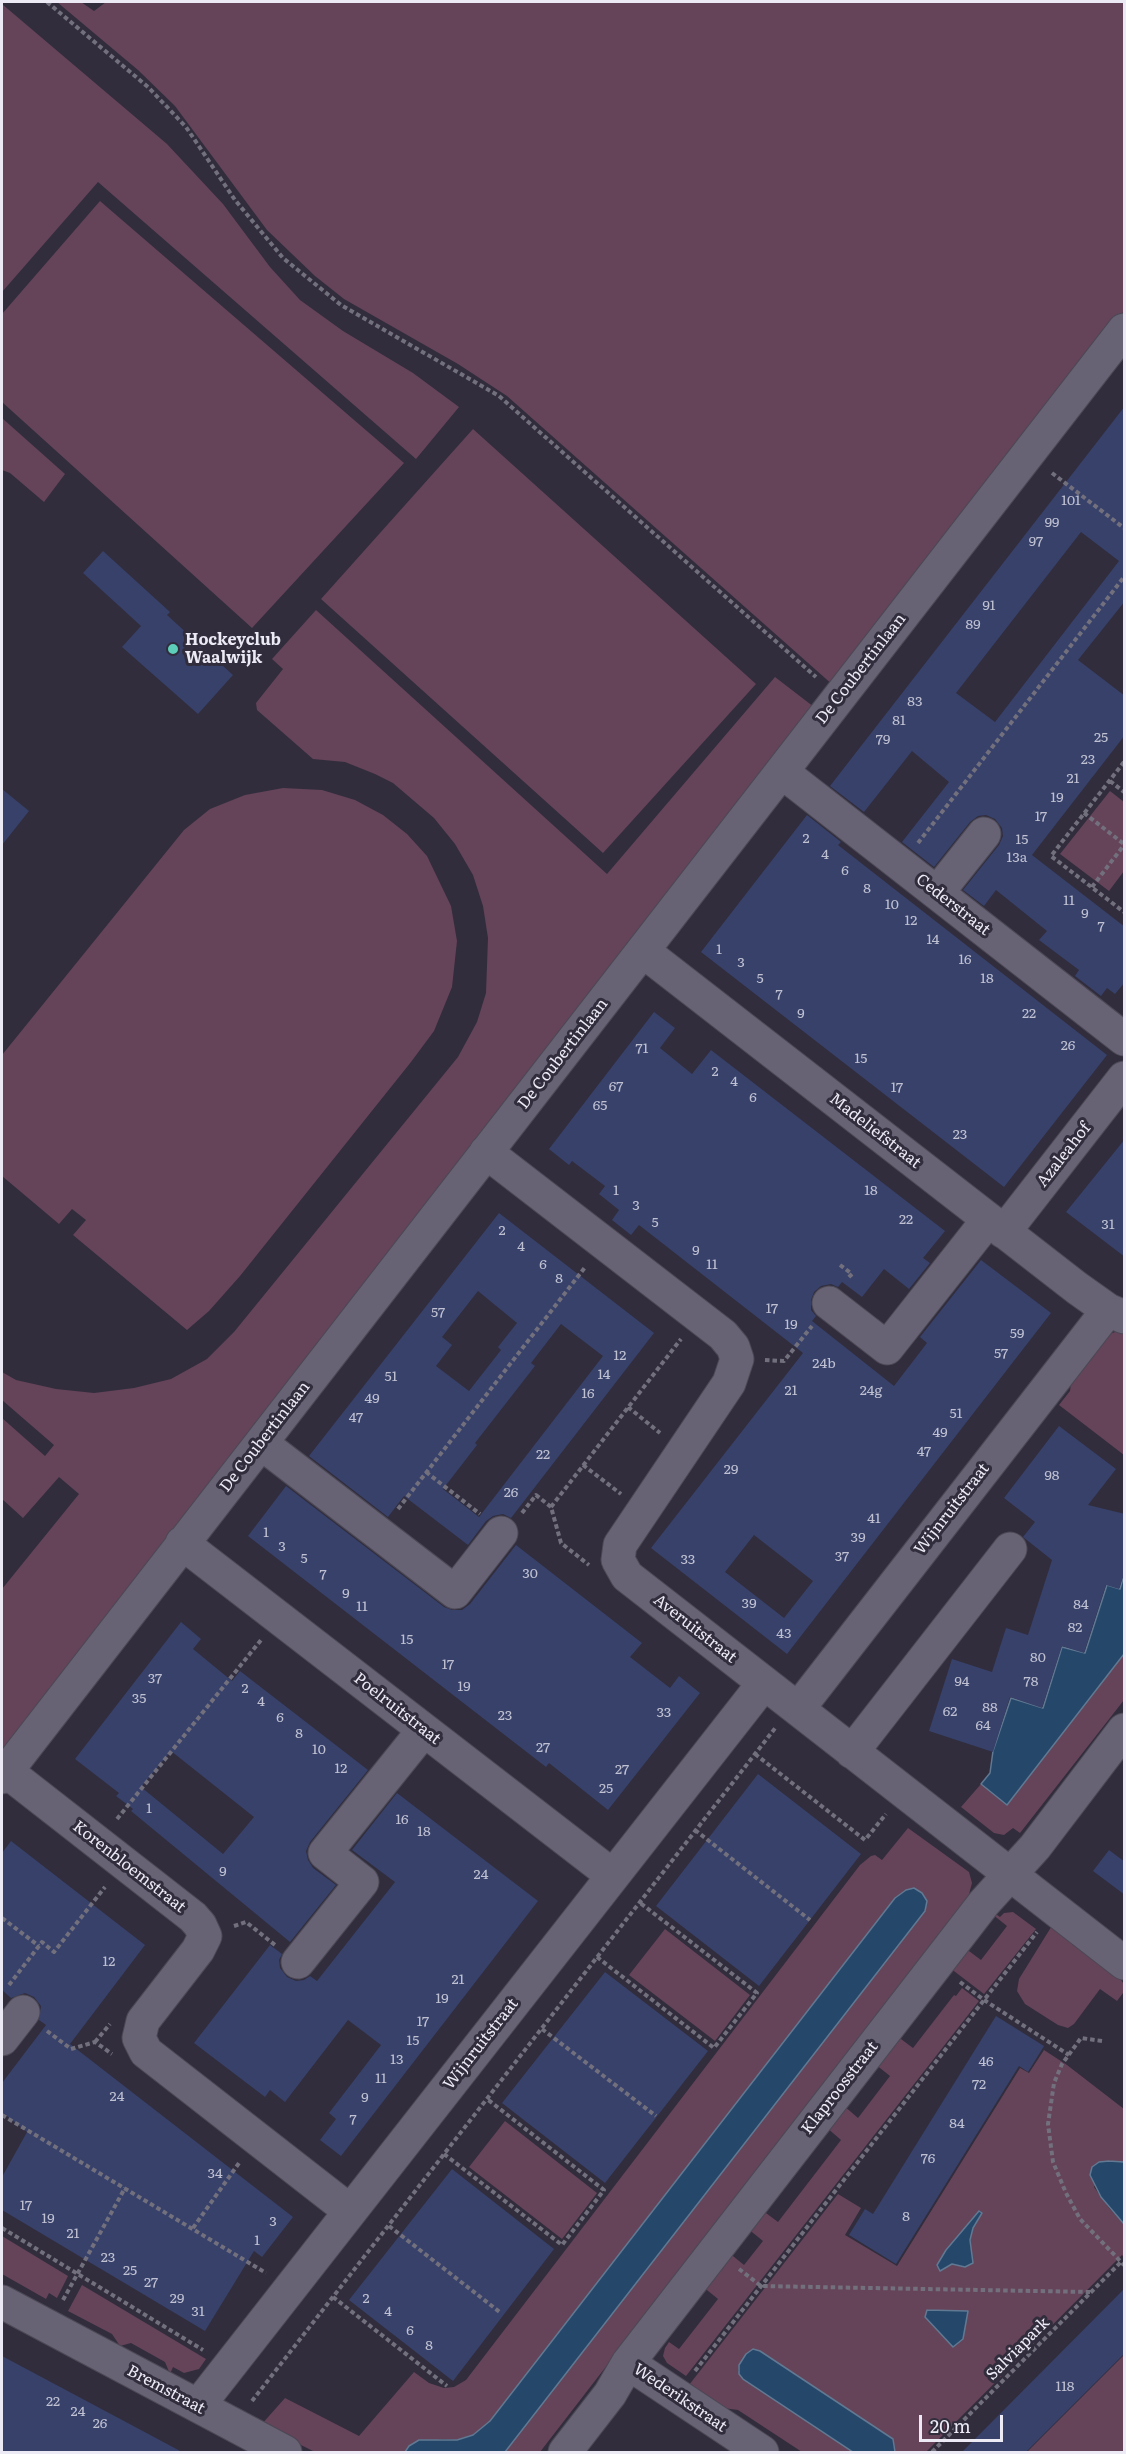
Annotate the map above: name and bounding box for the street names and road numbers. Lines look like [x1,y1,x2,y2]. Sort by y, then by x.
street label: De Coubertinlaan [812,610,910,728]
street label: Cederstraat [912,870,994,940]
street label: De Coubertinlaan [514,995,612,1113]
street label: Madeliefstraat [825,1089,925,1173]
street label: Azaleahof [1033,1119,1095,1191]
street label: De Coubertinlaan [216,1378,314,1496]
street label: Wijnruitstraat [910,1460,994,1558]
street label: Averuitstraat [650,1591,740,1667]
street label: Poelruitstraat [350,1669,444,1749]
street label: Korenbloemstraat [69,1817,189,1917]
street label: Wijnruitstraat [439,1995,523,2093]
street label: Klaproosstraat [798,2038,882,2138]
street label: Salviapark [982,2313,1054,2385]
street label: Wederikstraat [630,2360,730,2436]
street label: Bremstraat [124,2361,208,2419]

